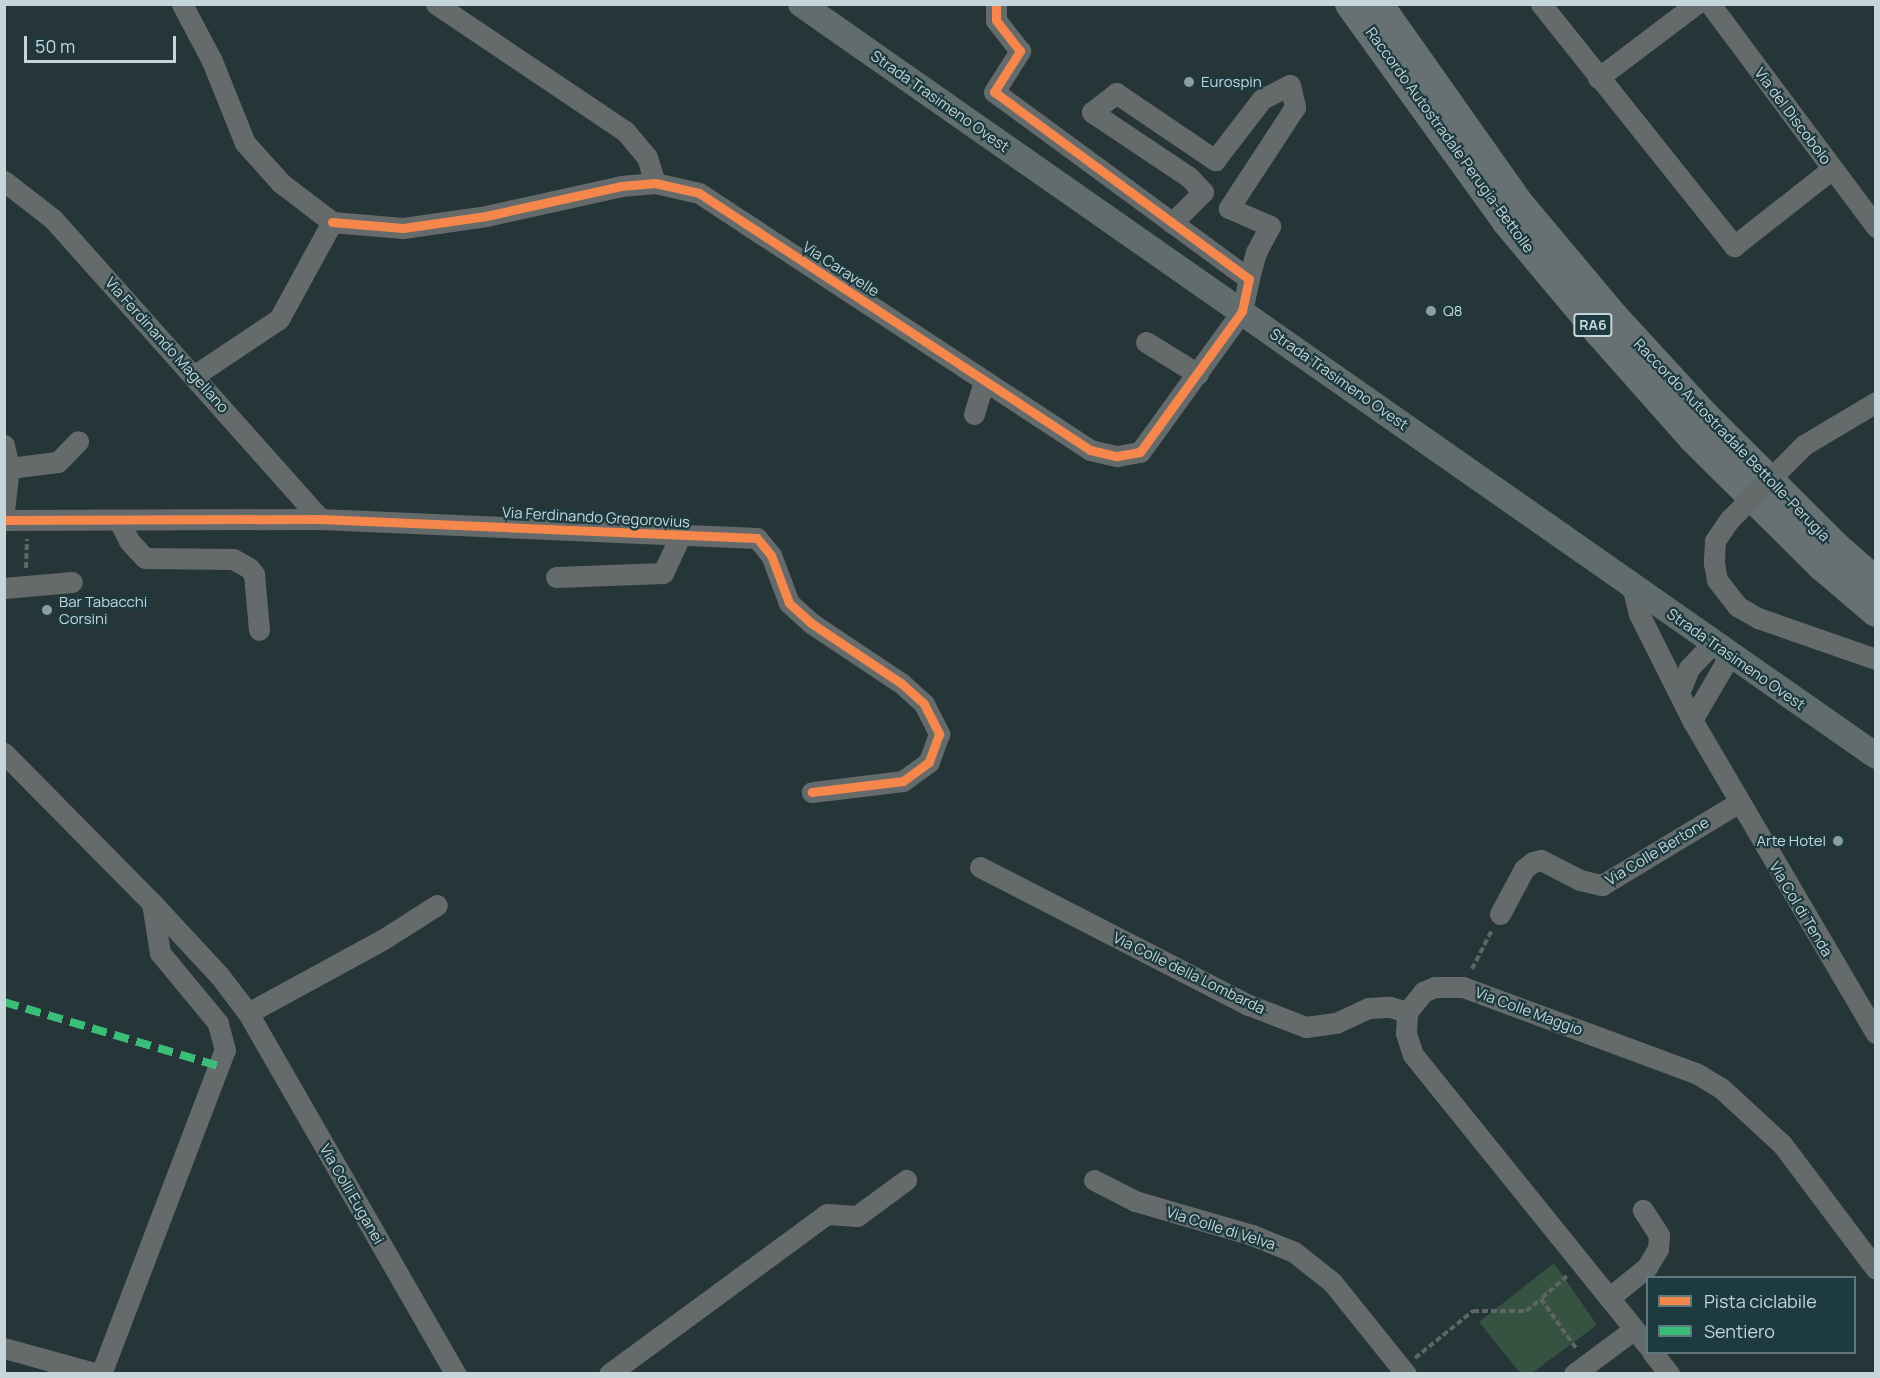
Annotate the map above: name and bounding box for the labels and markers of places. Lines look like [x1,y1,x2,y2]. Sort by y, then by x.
place label: Eurospin [1201,73,1262,91]
marker: Eurospin [1182,75,1196,89]
place label: Q8 [1443,302,1463,320]
marker: Q8 [1424,304,1438,318]
place label: Bar Tabacchi Corsini [59,592,147,627]
marker: Bar Tabacchi Corsini [40,603,54,617]
place label: Arte Hotel [1756,832,1826,850]
marker: Arte Hotel [1831,834,1845,848]

